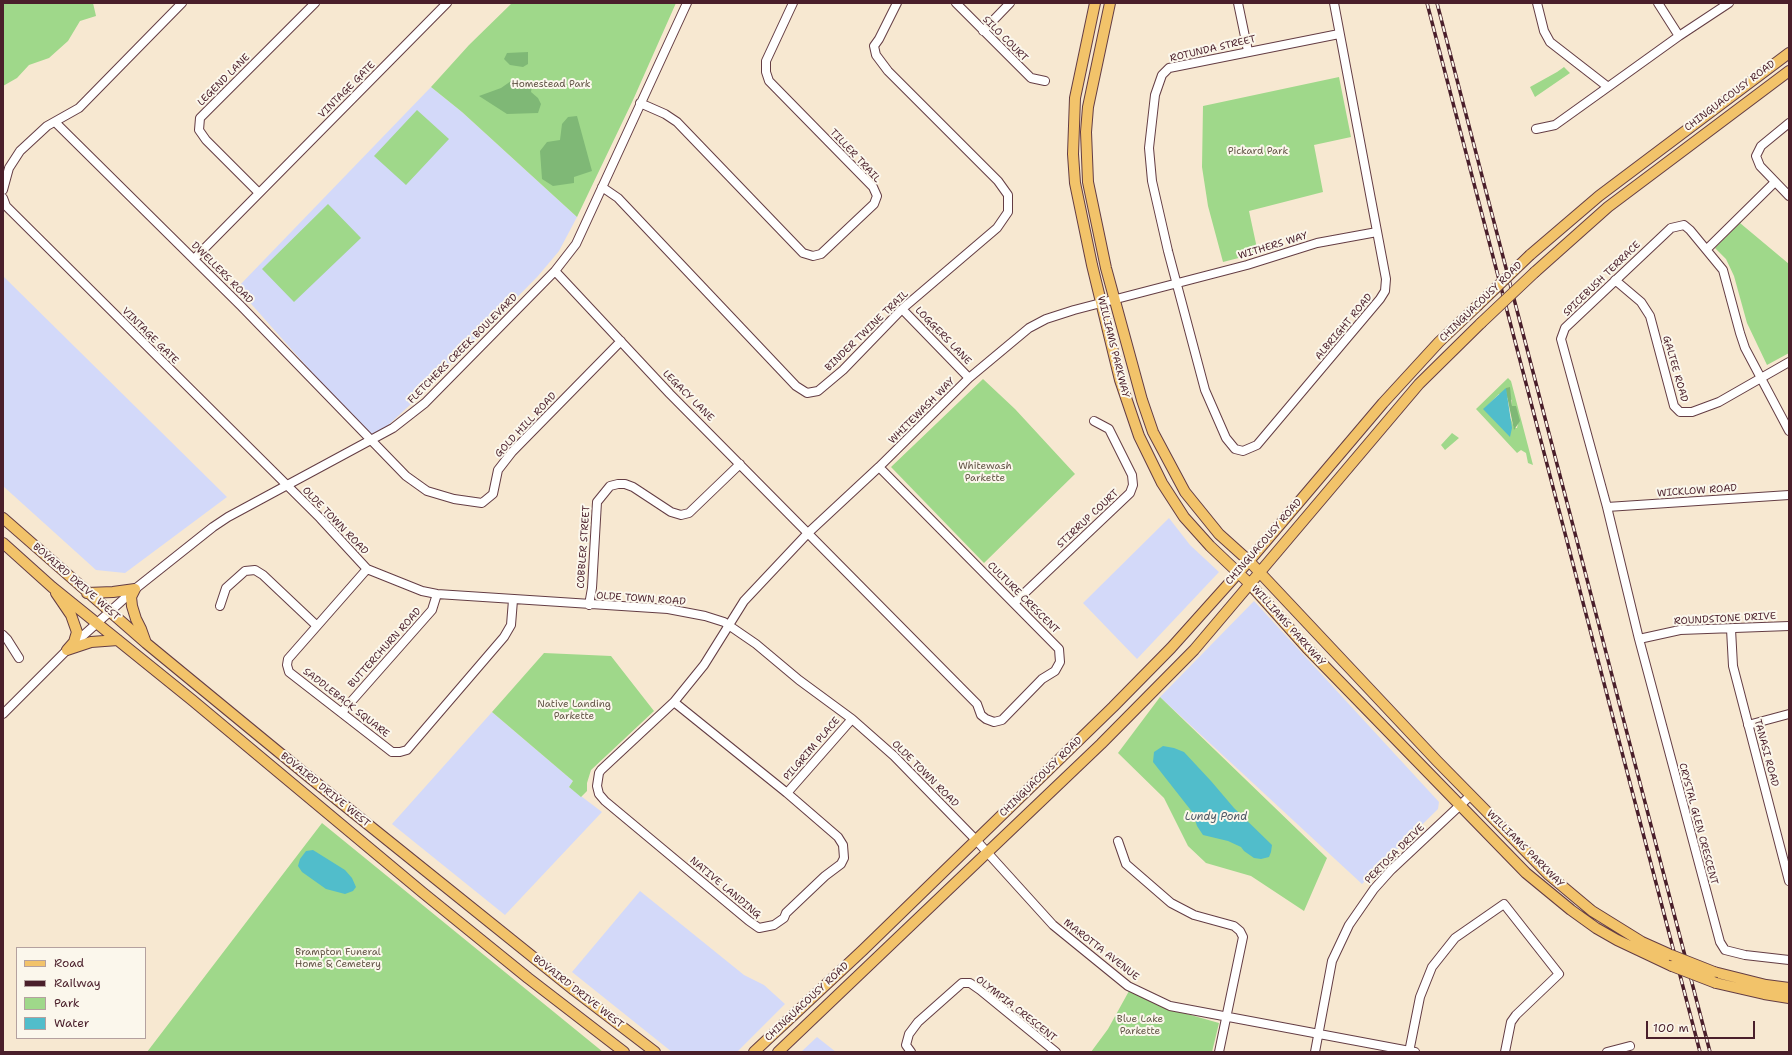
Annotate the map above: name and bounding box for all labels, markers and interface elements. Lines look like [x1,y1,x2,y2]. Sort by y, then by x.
street label: SILO COURT [980,14,1030,64]
street label: ROTUNDA STREET [1169,33,1257,65]
street label: LEGEND LANE [195,51,253,109]
street label: CHINGUACOUSY ROAD [1682,58,1778,134]
street label: VINTAGE GATE [316,59,378,121]
park label: Homestead Park [511,78,591,90]
street label: TILLER TRAIL [827,127,883,185]
park label: Pickard Park [1228,145,1288,157]
street label: WITHERS WAY [1237,230,1309,262]
street label: SPICEBUSH TERRACE [1561,239,1643,319]
street label: DWELLERS ROAD [189,240,255,306]
street label: CHINGUACOUSY ROAD [1437,259,1525,345]
street label: BINDER TWINE TRAIL [823,288,911,374]
street label: ALBRIGHT ROAD [1313,291,1375,363]
street label: FLETCHERS CREEK BOULEVARD [406,292,520,406]
street label: WILLIAMS PARKWAY [1095,295,1131,399]
street label: VINTAGE GATE [119,305,181,367]
street label: LOGGERS LANE [912,305,974,367]
street label: GALTEE ROAD [1660,334,1690,404]
street label: LEGACY LANE [660,368,716,424]
street label: WHITEWASH WAY [886,375,958,447]
street label: GOLD HILL ROAD [493,390,559,460]
park label: Whitewash Parkette [958,460,1012,484]
street label: WICKLOW ROAD [1657,482,1737,500]
street label: OLDE TOWN ROAD [300,485,370,557]
street label: STIRRUP COURT [1055,487,1121,551]
street label: CHINGUACOUSY ROAD [1223,497,1305,587]
street label: COBBLER STREET [575,505,593,589]
street label: BOVAIRD DRIVE WEST [30,541,122,623]
street label: CULTURE CRESCENT [985,560,1061,636]
street label: WILLIAMS PARKWAY [1249,583,1327,669]
street label: OLDE TOWN ROAD [596,590,686,608]
street label: BUTTERCHURN ROAD [346,606,424,690]
street label: ROUNDSTONE DRIVE [1674,610,1776,628]
street label: SADDLEBACK SQUARE [300,666,392,740]
park label: Native Landing Parkette [537,698,611,722]
street label: PILGRIM PLACE [781,715,843,783]
street label: TANASI ROAD [1751,718,1781,788]
street label: CHINGUACOUSY ROAD [997,734,1085,820]
street label: OLDE TOWN ROAD [889,738,961,810]
street label: BOVAIRD DRIVE WEST [278,750,372,830]
street label: CRYSTAL GLEN CRESCENT [1676,762,1720,886]
street label: WILLIAMS PARKWAY [1484,808,1566,890]
water label: Lundy Pond [1185,810,1247,824]
street label: PERTOSA DRIVE [1363,822,1427,886]
street label: NATIVE LANDING [687,855,763,921]
street label: MAROTTA AVENUE [1061,917,1141,983]
park label: Brampton Funeral Home & Cemetery [295,946,381,970]
legend [16,947,146,1039]
street label: BOVAIRD DRIVE WEST [530,953,626,1031]
text: Road [54,955,84,971]
street label: CHINGUACOUSY ROAD [763,960,851,1044]
street label: OLYMPIA CRESCENT [973,974,1059,1044]
text: Railway [54,975,101,991]
text: Park [54,995,80,1011]
park label: Blue Lake Parkette [1117,1013,1163,1036]
scale bar [1648,1013,1757,1039]
text: Water [54,1015,89,1031]
text: 100 m [1653,1020,1689,1036]

